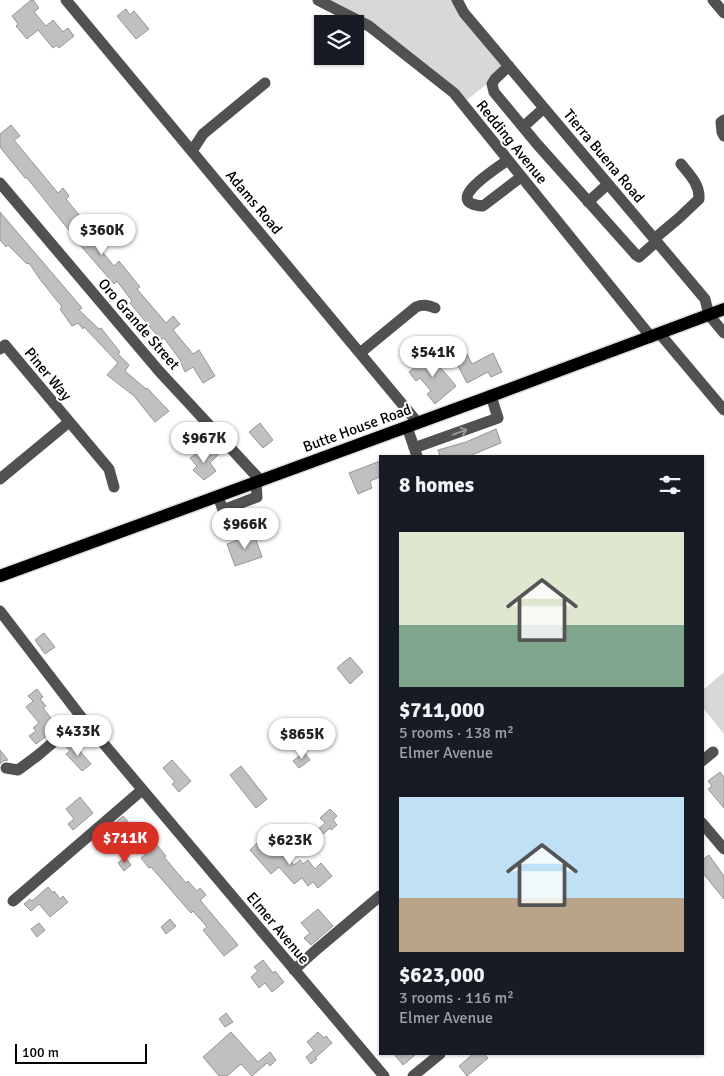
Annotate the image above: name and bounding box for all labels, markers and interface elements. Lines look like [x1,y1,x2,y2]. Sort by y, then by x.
map controls [314,15,364,65]
button: layers [314,15,364,65]
street label: Redding Avenue [473,96,551,188]
street label: Tierra Buena Road [560,106,648,207]
street label: Adams Road [222,166,286,238]
pin: $360K [67,214,137,256]
text: $360K [80,220,124,240]
street label: Oro Grande Street [95,275,183,373]
pin: $541K [398,336,468,378]
text: $541K [411,342,455,362]
street label: Piner Way [21,344,75,404]
street label: Butte House Road [300,400,414,456]
pin: $967K [169,422,239,464]
one-way arrow [452,427,467,436]
text: $967K [182,428,226,448]
icon: filters [656,471,684,499]
text: 8 homes [399,472,474,498]
pin: $966K [210,508,280,550]
text: $966K [223,514,267,534]
icon: home [497,565,587,655]
text: $711,000 [399,697,485,723]
pin: $433K [43,714,113,757]
pin: $865K [267,718,337,760]
text: $433K [56,721,100,741]
text: 5 rooms · 138 m² [399,723,514,743]
text: $865K [280,724,324,744]
text: Elmer Avenue [399,743,493,763]
pin: $711K [90,822,160,864]
pin: $623K [255,824,325,866]
text: $711K [103,828,147,848]
text: $623K [268,830,312,850]
icon: home [497,830,587,920]
street label: Elmer Avenue [243,888,313,968]
text: $623,000 [399,962,485,988]
text: 3 rooms · 116 m² [399,988,514,1008]
text: Elmer Avenue [399,1008,493,1028]
scale bar [15,1041,148,1064]
text: 100 m [22,1044,59,1061]

